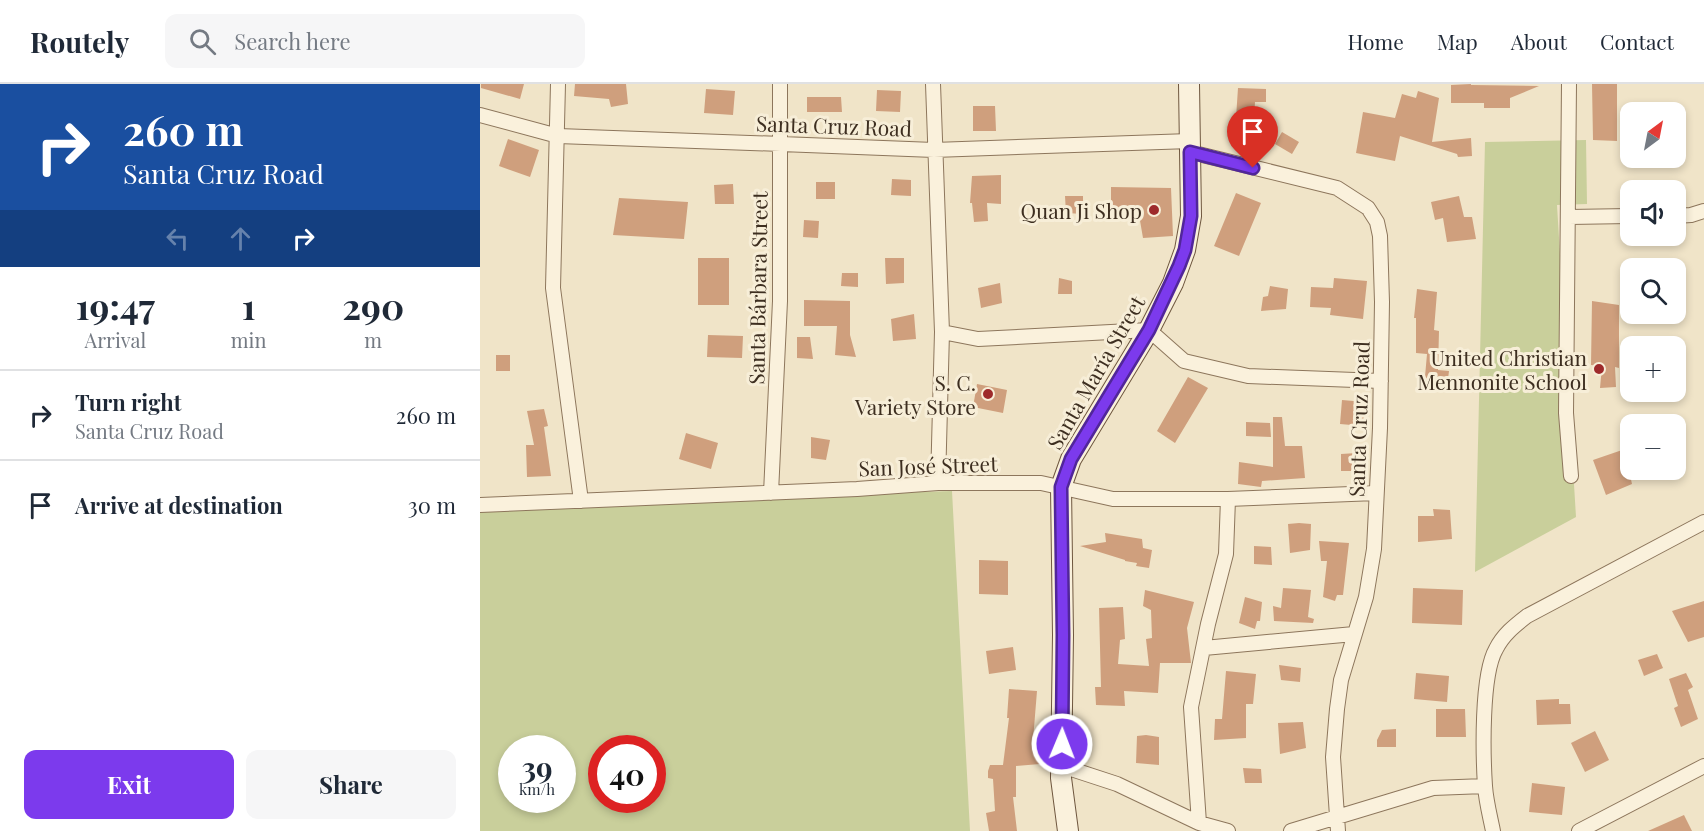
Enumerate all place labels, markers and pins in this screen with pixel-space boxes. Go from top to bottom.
pin [1227,106,1278,168]
place label: Quan Ji Shop [1020,196,1142,224]
marker: Quan Ji Shop [1147,203,1161,217]
place label: United Christian Mennonite School [1417,343,1587,395]
marker: United Christian Mennonite School [1592,362,1606,376]
place label: S. C. Variety Store [854,368,976,420]
marker: S. C. Variety Store [981,387,995,401]

